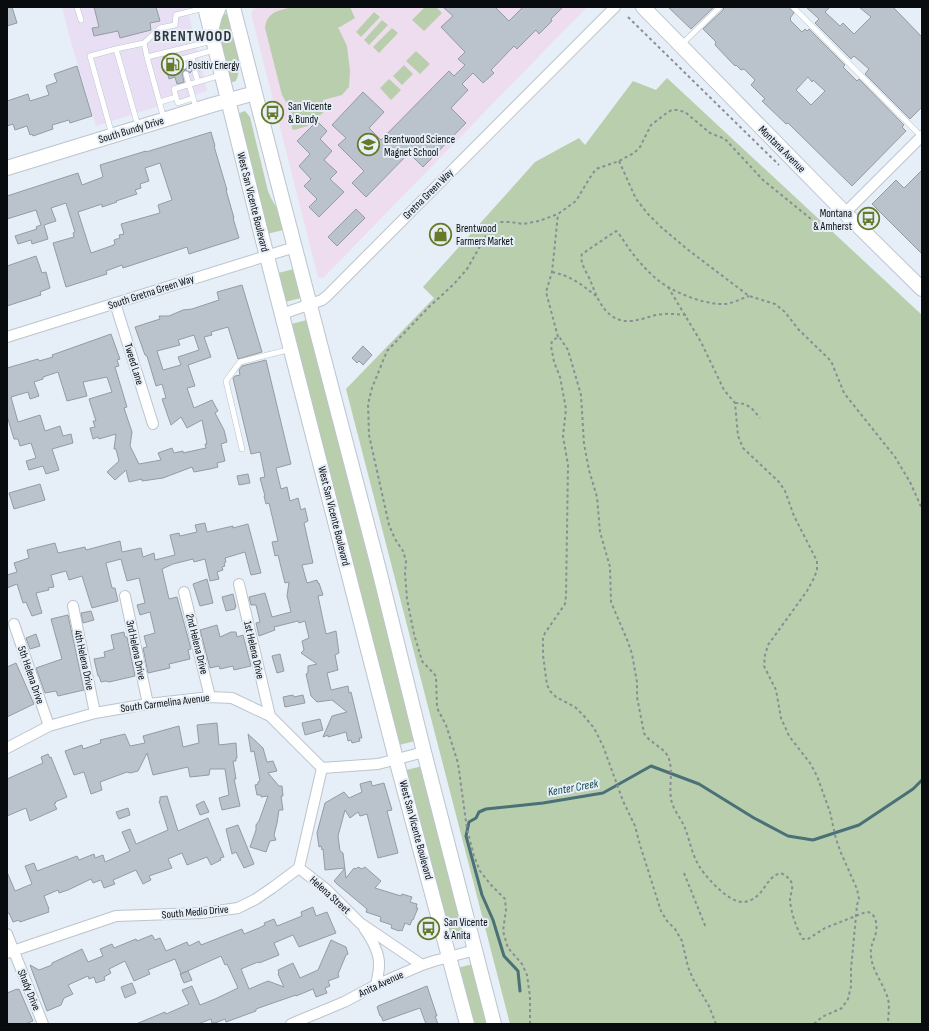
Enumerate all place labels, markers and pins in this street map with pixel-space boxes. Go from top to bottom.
fuel station icon: Positiv Energy [159,52,185,78]
place label: Positiv Energy [188,59,240,72]
bus stop icon: San Vicente & Bundy [259,99,285,125]
place label: San Vicente & Bundy [288,100,332,126]
school or university icon: Brentwood Science Magnet School [355,132,381,158]
place label: Brentwood Science Magnet School [384,133,455,159]
bus stop icon: Montana & Amherst [855,206,881,232]
place label: Montana & Amherst [813,207,853,233]
shop icon: Brentwood Farmers Market [427,221,453,247]
place label: Brentwood Farmers Market [456,222,514,248]
bus stop icon: San Vicente & Anita [415,915,441,941]
place label: San Vicente & Anita [444,916,488,942]

